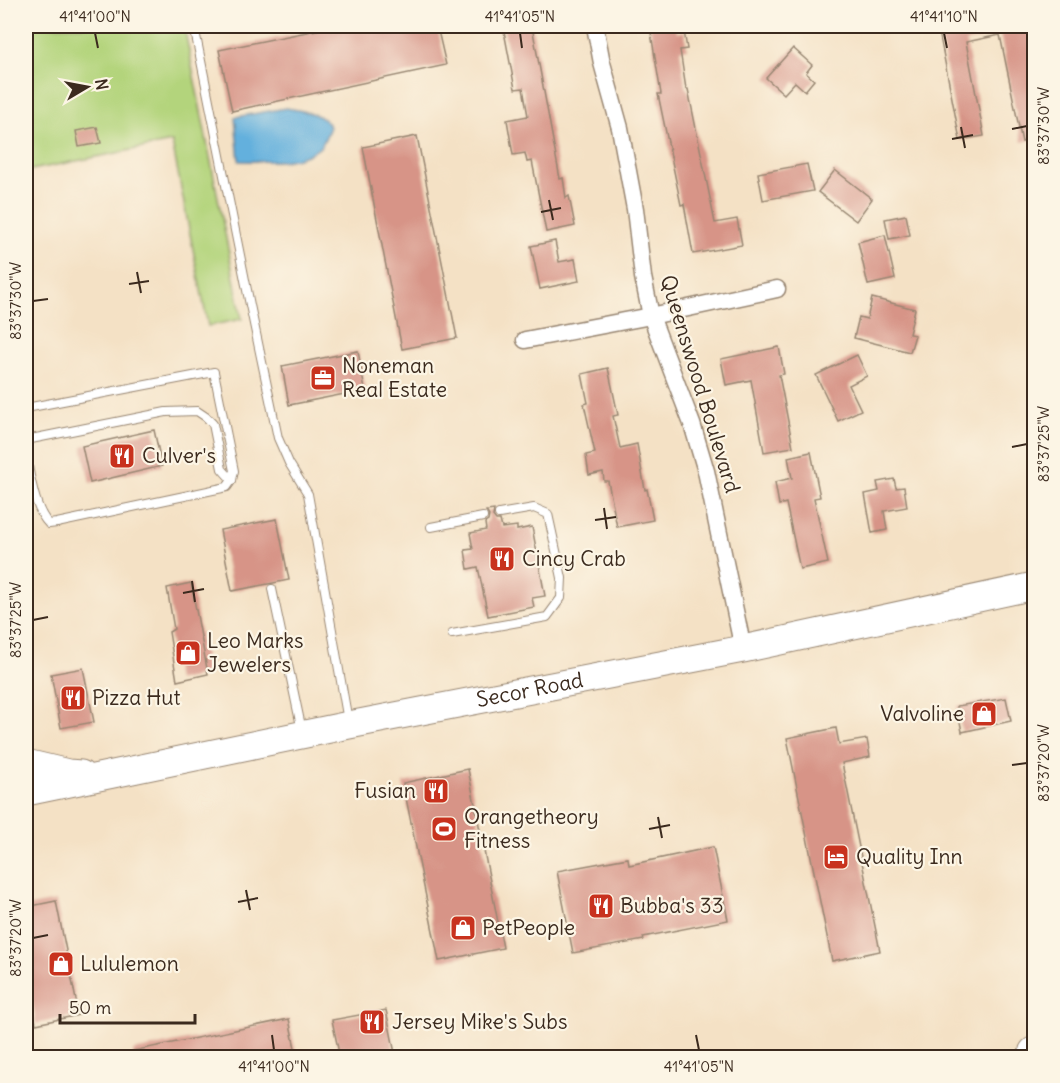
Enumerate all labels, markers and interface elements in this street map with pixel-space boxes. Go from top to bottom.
text: 41°41'00"N [59,7,131,26]
text: 41°41'05"N [485,7,555,26]
text: 41°41'10"N [910,7,978,26]
north arrow [57,57,117,117]
text: N [91,77,113,92]
text: 83°37'30"W [1034,87,1053,165]
text: 83°37'30"W [6,262,25,340]
street label: Queenswood Boulevard [654,272,746,496]
place label: Noneman Real Estate [342,352,447,403]
office icon: Noneman Real Estate [308,363,338,393]
text: 83°37'25"W [1034,405,1053,482]
restaurant icon: Culver's [107,441,137,471]
place label: Culver's [142,442,216,469]
restaurant icon: Cincy Crab [487,544,517,574]
place label: Cincy Crab [522,545,626,572]
text: 83°37'25"W [6,581,25,658]
place label: Leo Marks Jewelers [207,627,304,678]
shop icon: Leo Marks Jewelers [173,638,203,668]
street label: Secor Road [474,666,585,713]
restaurant icon: Pizza Hut [58,683,88,713]
place label: Pizza Hut [92,684,181,711]
shop icon: Valvoline [969,699,999,729]
place label: Valvoline [880,700,964,727]
text: 83°37'20"W [1034,724,1053,802]
restaurant icon: Fusian [421,776,451,806]
place label: Fusian [354,777,416,804]
place label: Orangetheory Fitness [464,803,599,854]
sports icon: Orangetheory Fitness [429,814,459,844]
hotel icon: Quality Inn [821,842,851,872]
place label: Quality Inn [856,843,963,870]
restaurant icon: Bubba's 33 [586,891,616,921]
place label: Bubba's 33 [620,892,724,919]
text: 83°37'20"W [6,899,25,977]
shop icon: PetPeople [448,913,478,943]
place label: PetPeople [482,914,575,941]
shop icon: Lululemon [46,949,76,979]
place label: Lululemon [80,950,179,977]
scale bar [60,987,195,1025]
text: 50 m [69,996,111,1019]
restaurant icon: Jersey Mike's Subs [357,1007,387,1037]
place label: Jersey Mike's Subs [392,1008,568,1035]
text: 41°41'00"N [238,1057,310,1076]
text: 41°41'05"N [664,1057,734,1076]

